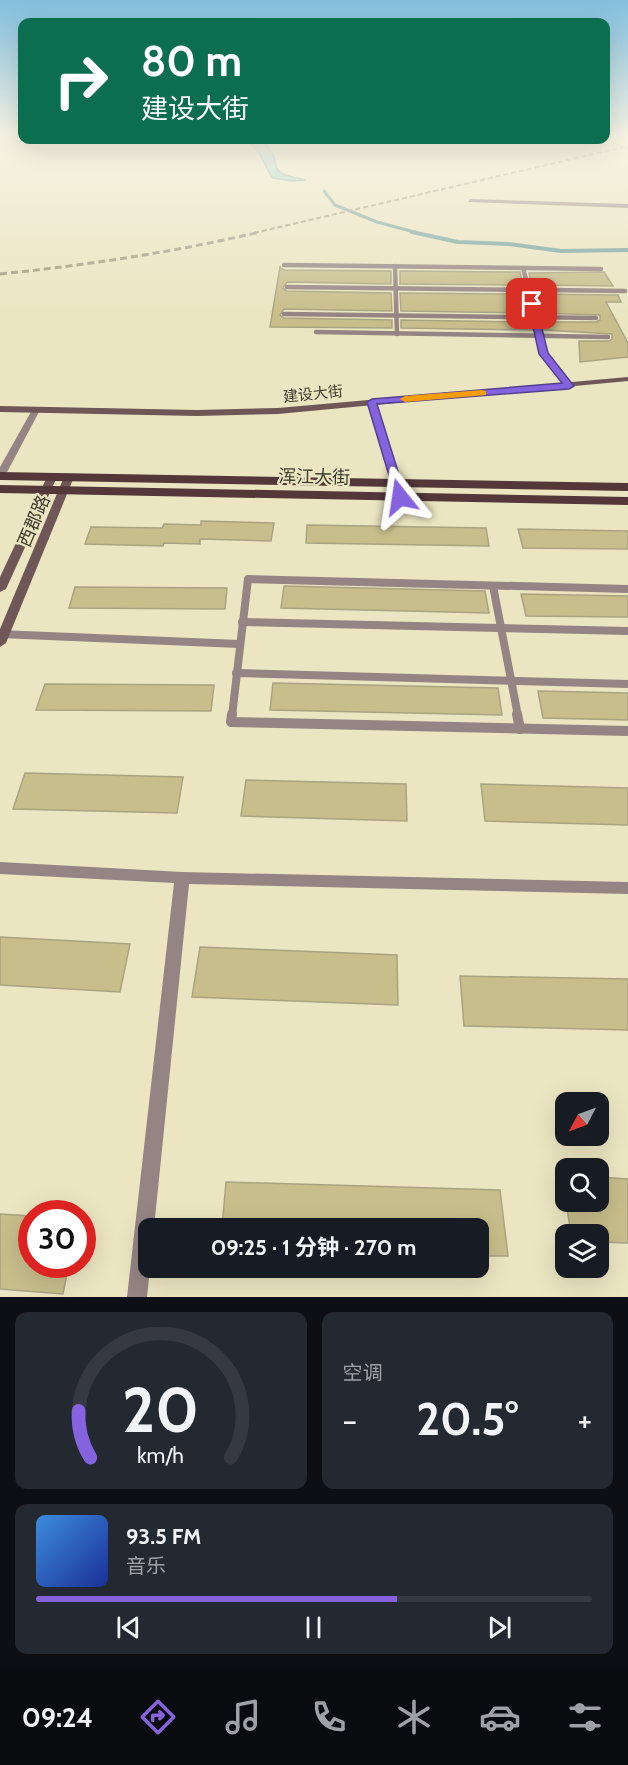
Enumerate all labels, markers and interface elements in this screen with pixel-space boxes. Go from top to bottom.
text: 80 m [141,35,242,87]
icon: right [42,42,120,120]
text: 建设大街 [141,92,249,125]
pin [506,278,557,329]
icon: arrive [515,287,548,320]
street label: 建设大街 [282,382,344,406]
street label: 浑江大街 [278,465,350,489]
position arrow [368,465,432,529]
street label: 西郡路 [13,492,55,550]
north arrow [555,1092,609,1146]
map controls [555,1092,609,1278]
button: search [555,1158,609,1212]
speed limit sign: 30 [18,1200,96,1278]
button: layers [555,1224,609,1278]
text: 09:25 · 1 分钟 · 270 m [211,1234,416,1261]
text: 空调 [343,1361,383,1385]
text: 20 [122,1372,199,1448]
text: 20.5° [416,1392,518,1446]
text: − [343,1400,357,1440]
text: + [577,1400,592,1440]
text: km/h [137,1442,184,1468]
text: 93.5 FM [126,1523,201,1550]
text: 音乐 [126,1554,166,1578]
icon: previous [112,1611,145,1644]
icon: pause [297,1611,330,1644]
icon: next [483,1611,516,1644]
icon: directions [137,1696,179,1738]
icon: music [222,1696,264,1738]
icon: phone [308,1696,350,1738]
icon: climate [393,1696,435,1738]
icon: car [479,1696,521,1738]
icon: filters [564,1696,606,1738]
text: 09:24 [22,1701,93,1734]

